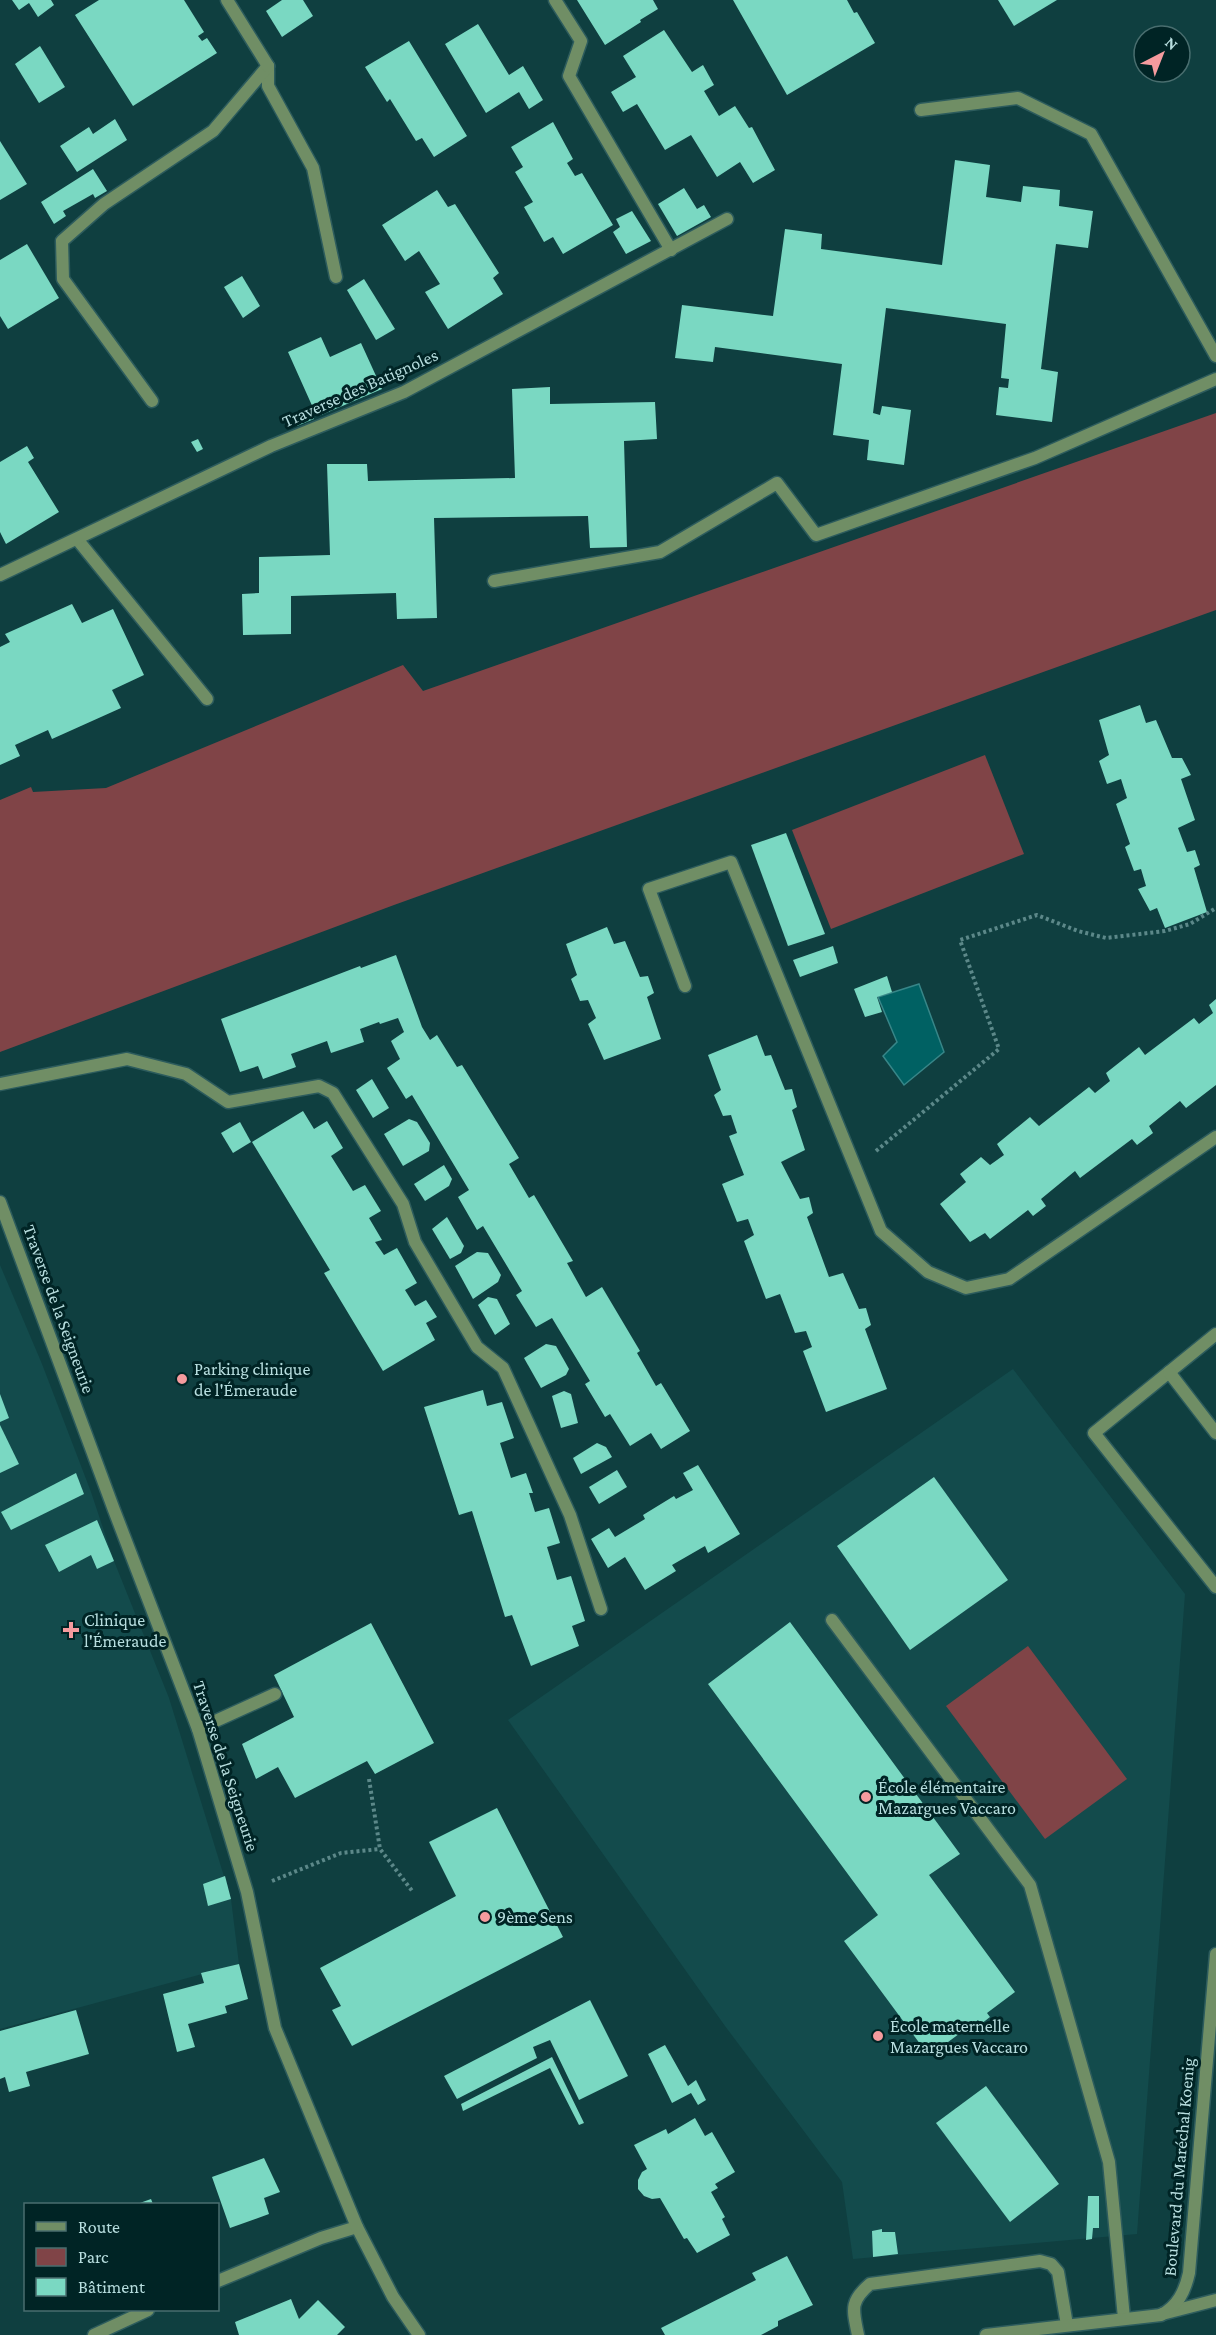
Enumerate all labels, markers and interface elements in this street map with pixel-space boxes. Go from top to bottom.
north arrow [1132,24,1192,84]
text: N [1162,33,1182,53]
street label: Traverse des Batignoles [279,345,441,431]
street label: Traverse de la Seigneurie [19,1222,99,1396]
place label: Parking clinique de l'Émeraude [194,1359,310,1400]
marker: Parking clinique de l'Émeraude [175,1372,189,1386]
place label: Clinique l'Émeraude [84,1610,166,1651]
marker: Clinique l'Émeraude [62,1621,80,1639]
street label: Traverse de la Seigneurie [189,1678,263,1854]
place label: École élémentaire Mazargues Vaccaro [878,1777,1016,1818]
marker: École élémentaire Mazargues Vaccaro [859,1790,873,1804]
place label: 9ème Sens [497,1907,573,1927]
marker: 9ème Sens [478,1910,492,1924]
place label: École maternelle Mazargues Vaccaro [890,2016,1028,2057]
marker: École maternelle Mazargues Vaccaro [871,2029,885,2043]
street label: Boulevard du Maréchal Koenig [1159,2057,1199,2277]
legend [24,2203,219,2311]
text: Route [78,2217,120,2237]
text: Parc [78,2247,109,2267]
text: Bâtiment [78,2277,146,2297]

